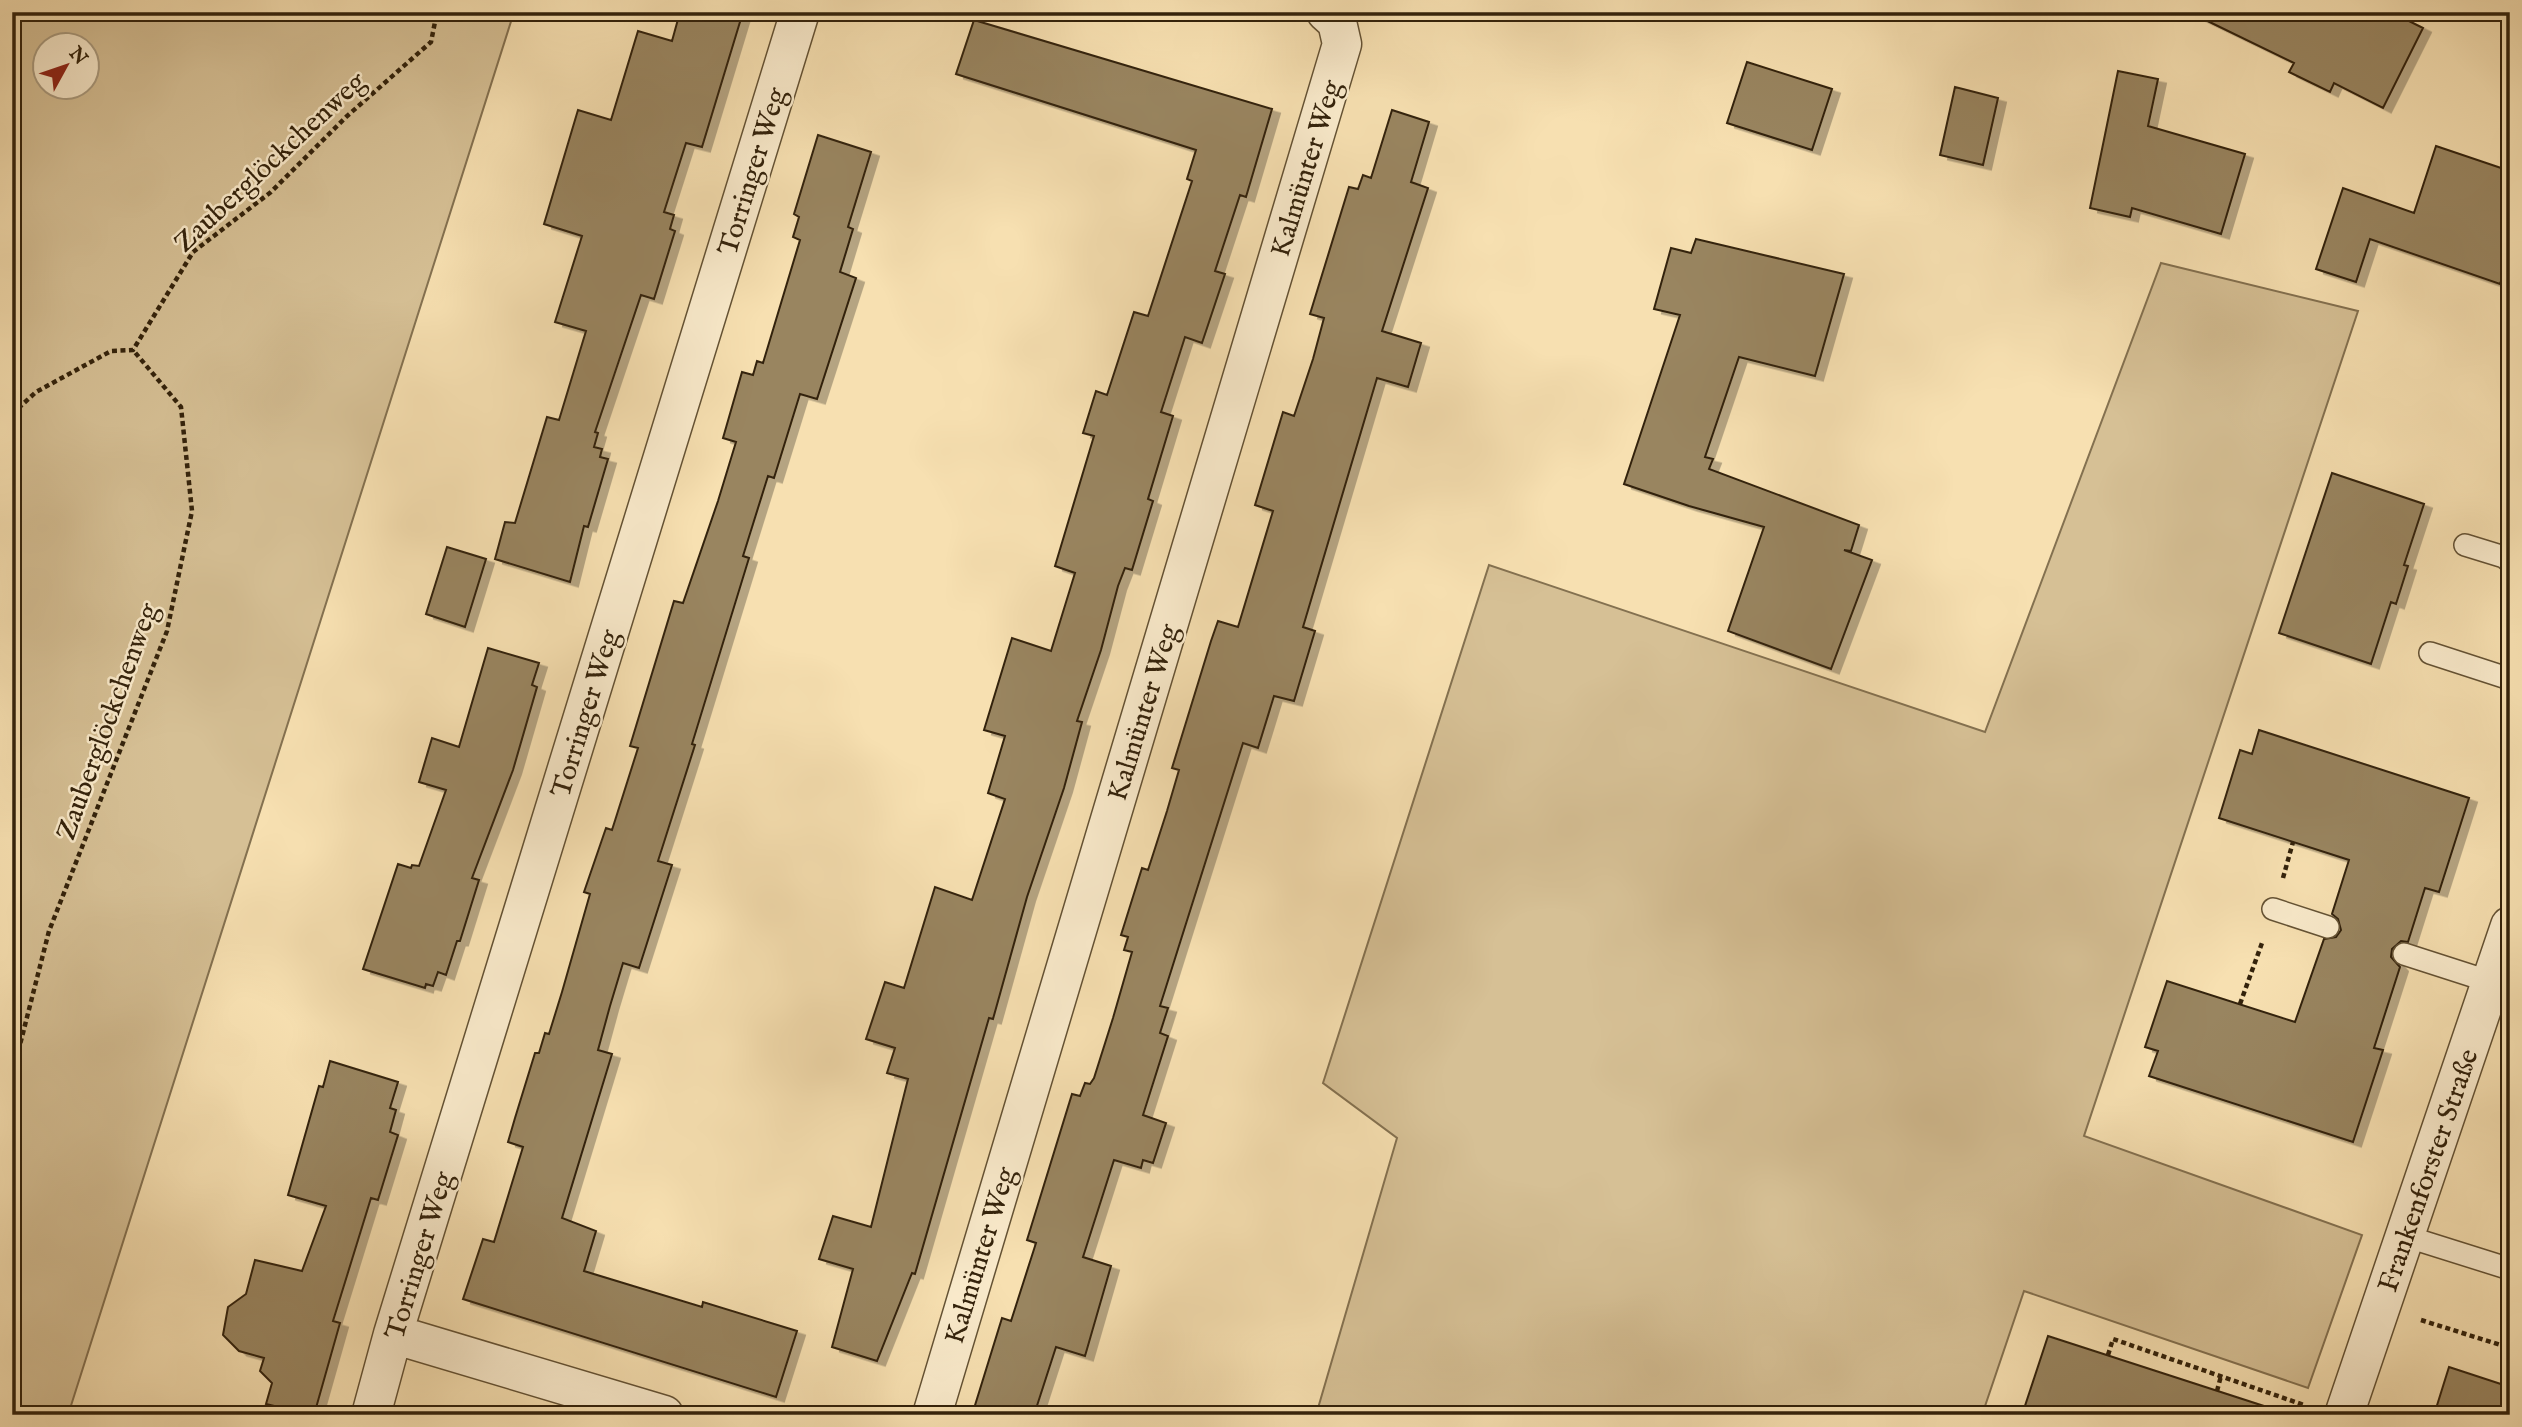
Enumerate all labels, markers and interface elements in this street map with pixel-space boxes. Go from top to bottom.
north arrow [32,32,102,102]
text: N [62,42,92,71]
street label: Zauberglöckchenweg [167,64,375,261]
street label: Kalmünter Weg [1264,75,1351,261]
street label: Torringer Weg [711,83,796,260]
street label: Zauberglöckchenweg [49,598,168,845]
street label: Kalmünter Weg [1101,619,1188,805]
street label: Torringer Weg [544,625,629,802]
street label: Frankenforster Straße [2371,1044,2487,1297]
street label: Kalmünter Weg [938,1162,1025,1348]
street label: Torringer Weg [378,1167,463,1344]

